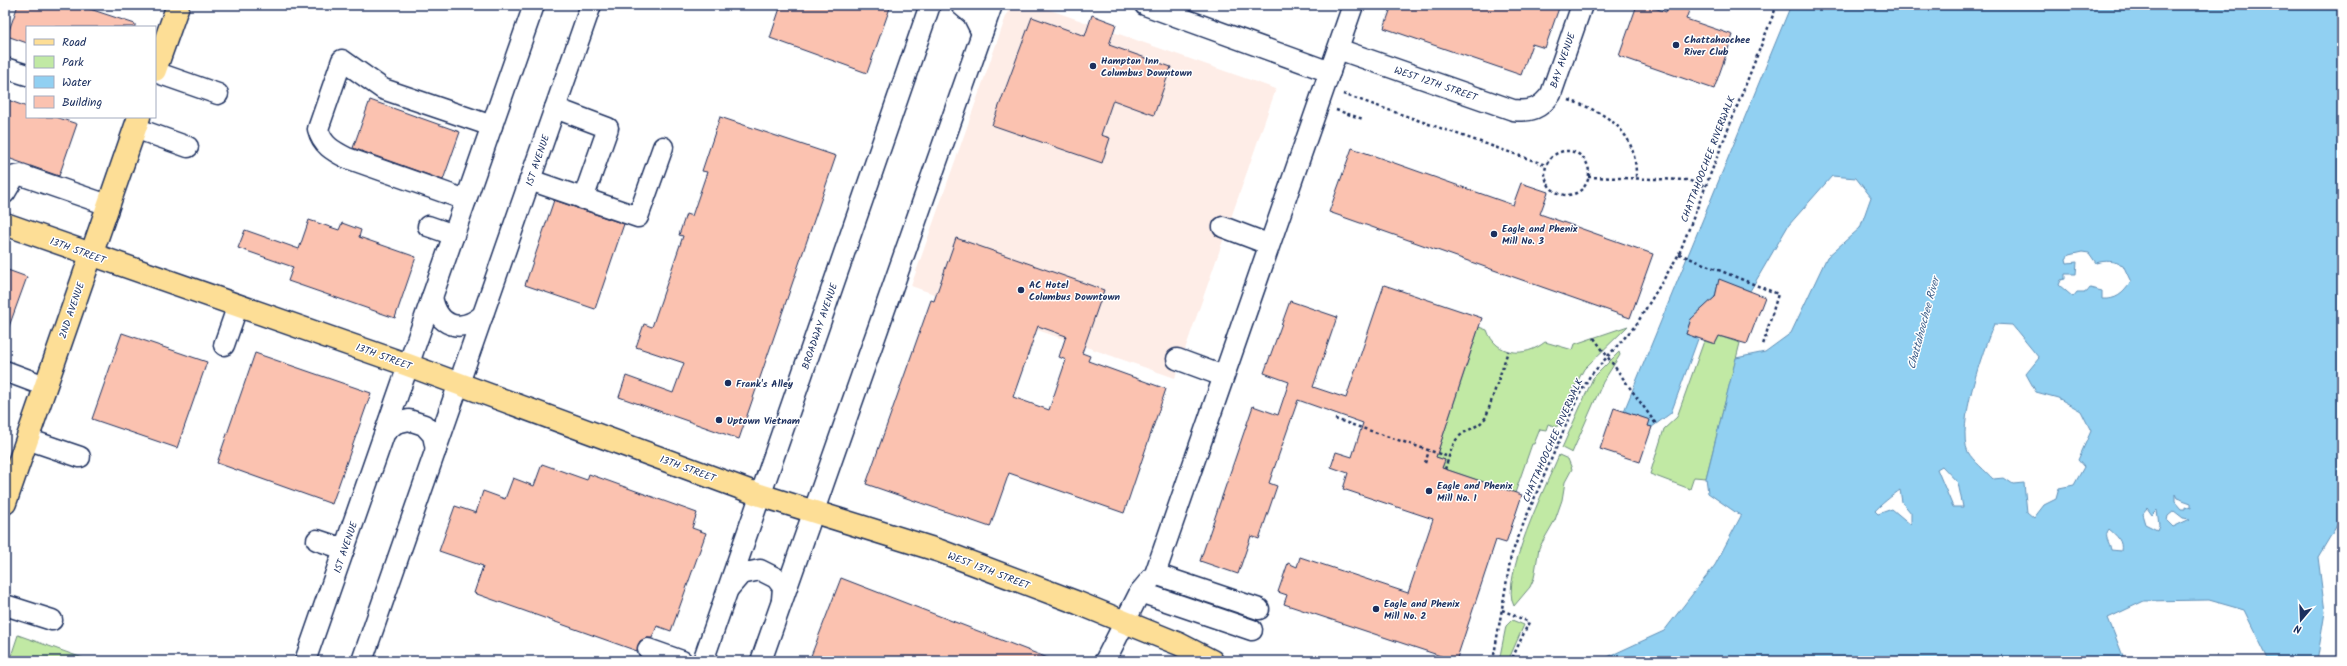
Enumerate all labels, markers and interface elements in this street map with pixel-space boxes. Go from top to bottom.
legend [26,26,156,118]
street label: BAY AVENUE [1546,29,1580,90]
place label: Chattahoochee River Club [1684,32,1750,60]
text: Road [62,33,87,52]
marker: Chattahoochee River Club [1671,40,1681,50]
text: Park [62,53,84,72]
place label: Hampton Inn Columbus Downtown [1101,53,1193,81]
marker: Hampton Inn Columbus Downtown [1088,61,1098,71]
street label: WEST 12TH STREET [1392,62,1481,106]
text: Water [62,73,92,92]
text: Building [62,93,102,112]
street label: CHATTAHOOCHEE RIVERWALK [1676,94,1739,225]
street label: 1ST AVENUE [522,131,555,188]
place label: Eagle and Phenix Mill No. 3 [1502,221,1578,249]
marker: Eagle and Phenix Mill No. 3 [1489,229,1499,239]
street label: 13TH STREET [47,233,109,269]
water label: Chattahoochee River [1903,273,1946,371]
place label: AC Hotel Columbus Downtown [1029,277,1121,305]
street label: 2ND AVENUE [55,279,89,341]
street label: BROADWAY AVENUE [798,280,843,372]
marker: AC Hotel Columbus Downtown [1016,285,1026,295]
street label: 13TH STREET [353,339,415,375]
place label: Frank's Alley [736,376,794,392]
street label: CHATTAHOOCHEE RIVERWALK [1518,376,1588,505]
marker: Frank's Alley [723,378,733,388]
place label: Uptown Vietnam [727,413,800,429]
marker: Uptown Vietnam [714,415,724,425]
street label: 13TH STREET [657,451,719,487]
place label: Eagle and Phenix Mill No. 1 [1437,478,1513,506]
marker: Eagle and Phenix Mill No. 1 [1424,486,1434,496]
street label: 1ST AVENUE [330,518,363,575]
street label: WEST 13TH STREET [945,548,1034,595]
place label: Eagle and Phenix Mill No. 2 [1384,596,1460,624]
north arrow [2281,600,2321,640]
marker: Eagle and Phenix Mill No. 2 [1371,604,1381,614]
text: N [2292,619,2304,638]

